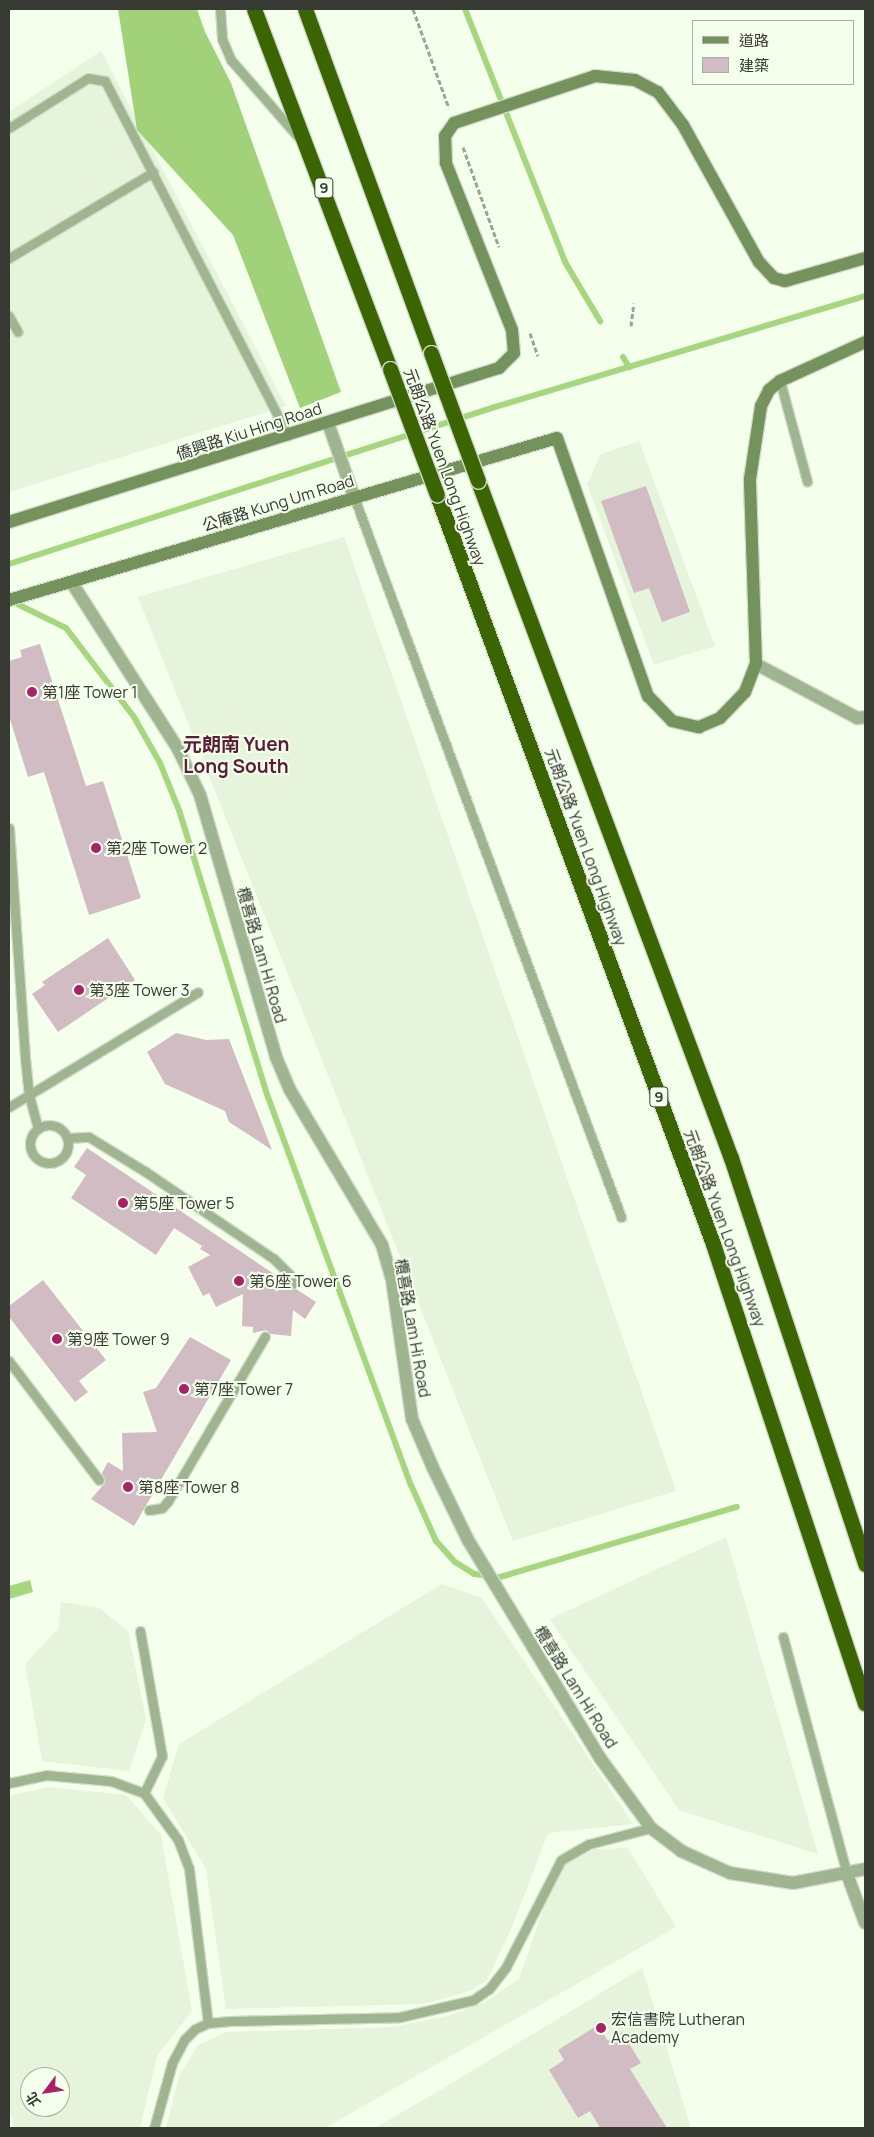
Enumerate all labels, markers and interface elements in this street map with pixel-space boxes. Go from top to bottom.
legend [692,20,854,85]
text: 道路 [739,30,769,51]
text: 建築 [739,55,769,76]
road number: 9 [314,176,334,200]
street label: 元朗公路 Yuen Long Highway [400,366,490,568]
street label: 僑興路 Kiu Hing Road [174,398,324,464]
street label: 公庵路 Kung Um Road [200,471,356,535]
place label: 第1座 Tower 1 [42,682,137,702]
marker: 第1座 Tower 1 [26,686,38,698]
district label: 元朗南 Yuen Long South [183,734,289,778]
street label: 元朗公路 Yuen Long Highway [541,746,631,948]
place label: 第2座 Tower 2 [106,838,207,858]
marker: 第2座 Tower 2 [90,842,102,854]
street label: 欖喜路 Lam Hi Road [233,885,291,1025]
place label: 第3座 Tower 3 [89,980,190,1000]
marker: 第3座 Tower 3 [73,984,85,996]
road number: 9 [649,1084,669,1110]
street label: 元朗公路 Yuen Long Highway [680,1127,770,1329]
place label: 第5座 Tower 5 [133,1193,234,1213]
marker: 第5座 Tower 5 [117,1197,129,1209]
street label: 欖喜路 Lam Hi Road [391,1257,435,1399]
place label: 第6座 Tower 6 [249,1271,352,1291]
marker: 第6座 Tower 6 [233,1275,245,1287]
place label: 第9座 Tower 9 [67,1329,170,1349]
marker: 第9座 Tower 9 [51,1333,63,1345]
place label: 第7座 Tower 7 [194,1379,293,1399]
marker: 第7座 Tower 7 [178,1383,190,1395]
place label: 第8座 Tower 8 [138,1477,239,1497]
marker: 第8座 Tower 8 [122,1481,134,1493]
street label: 欖喜路 Lam Hi Road [531,1622,621,1752]
place label: 宏信書院 Lutheran Academy [611,2009,745,2047]
marker: 宏信書院 Lutheran Academy [595,2022,607,2034]
north arrow [20,2067,70,2117]
text: 北 [21,2089,44,2110]

